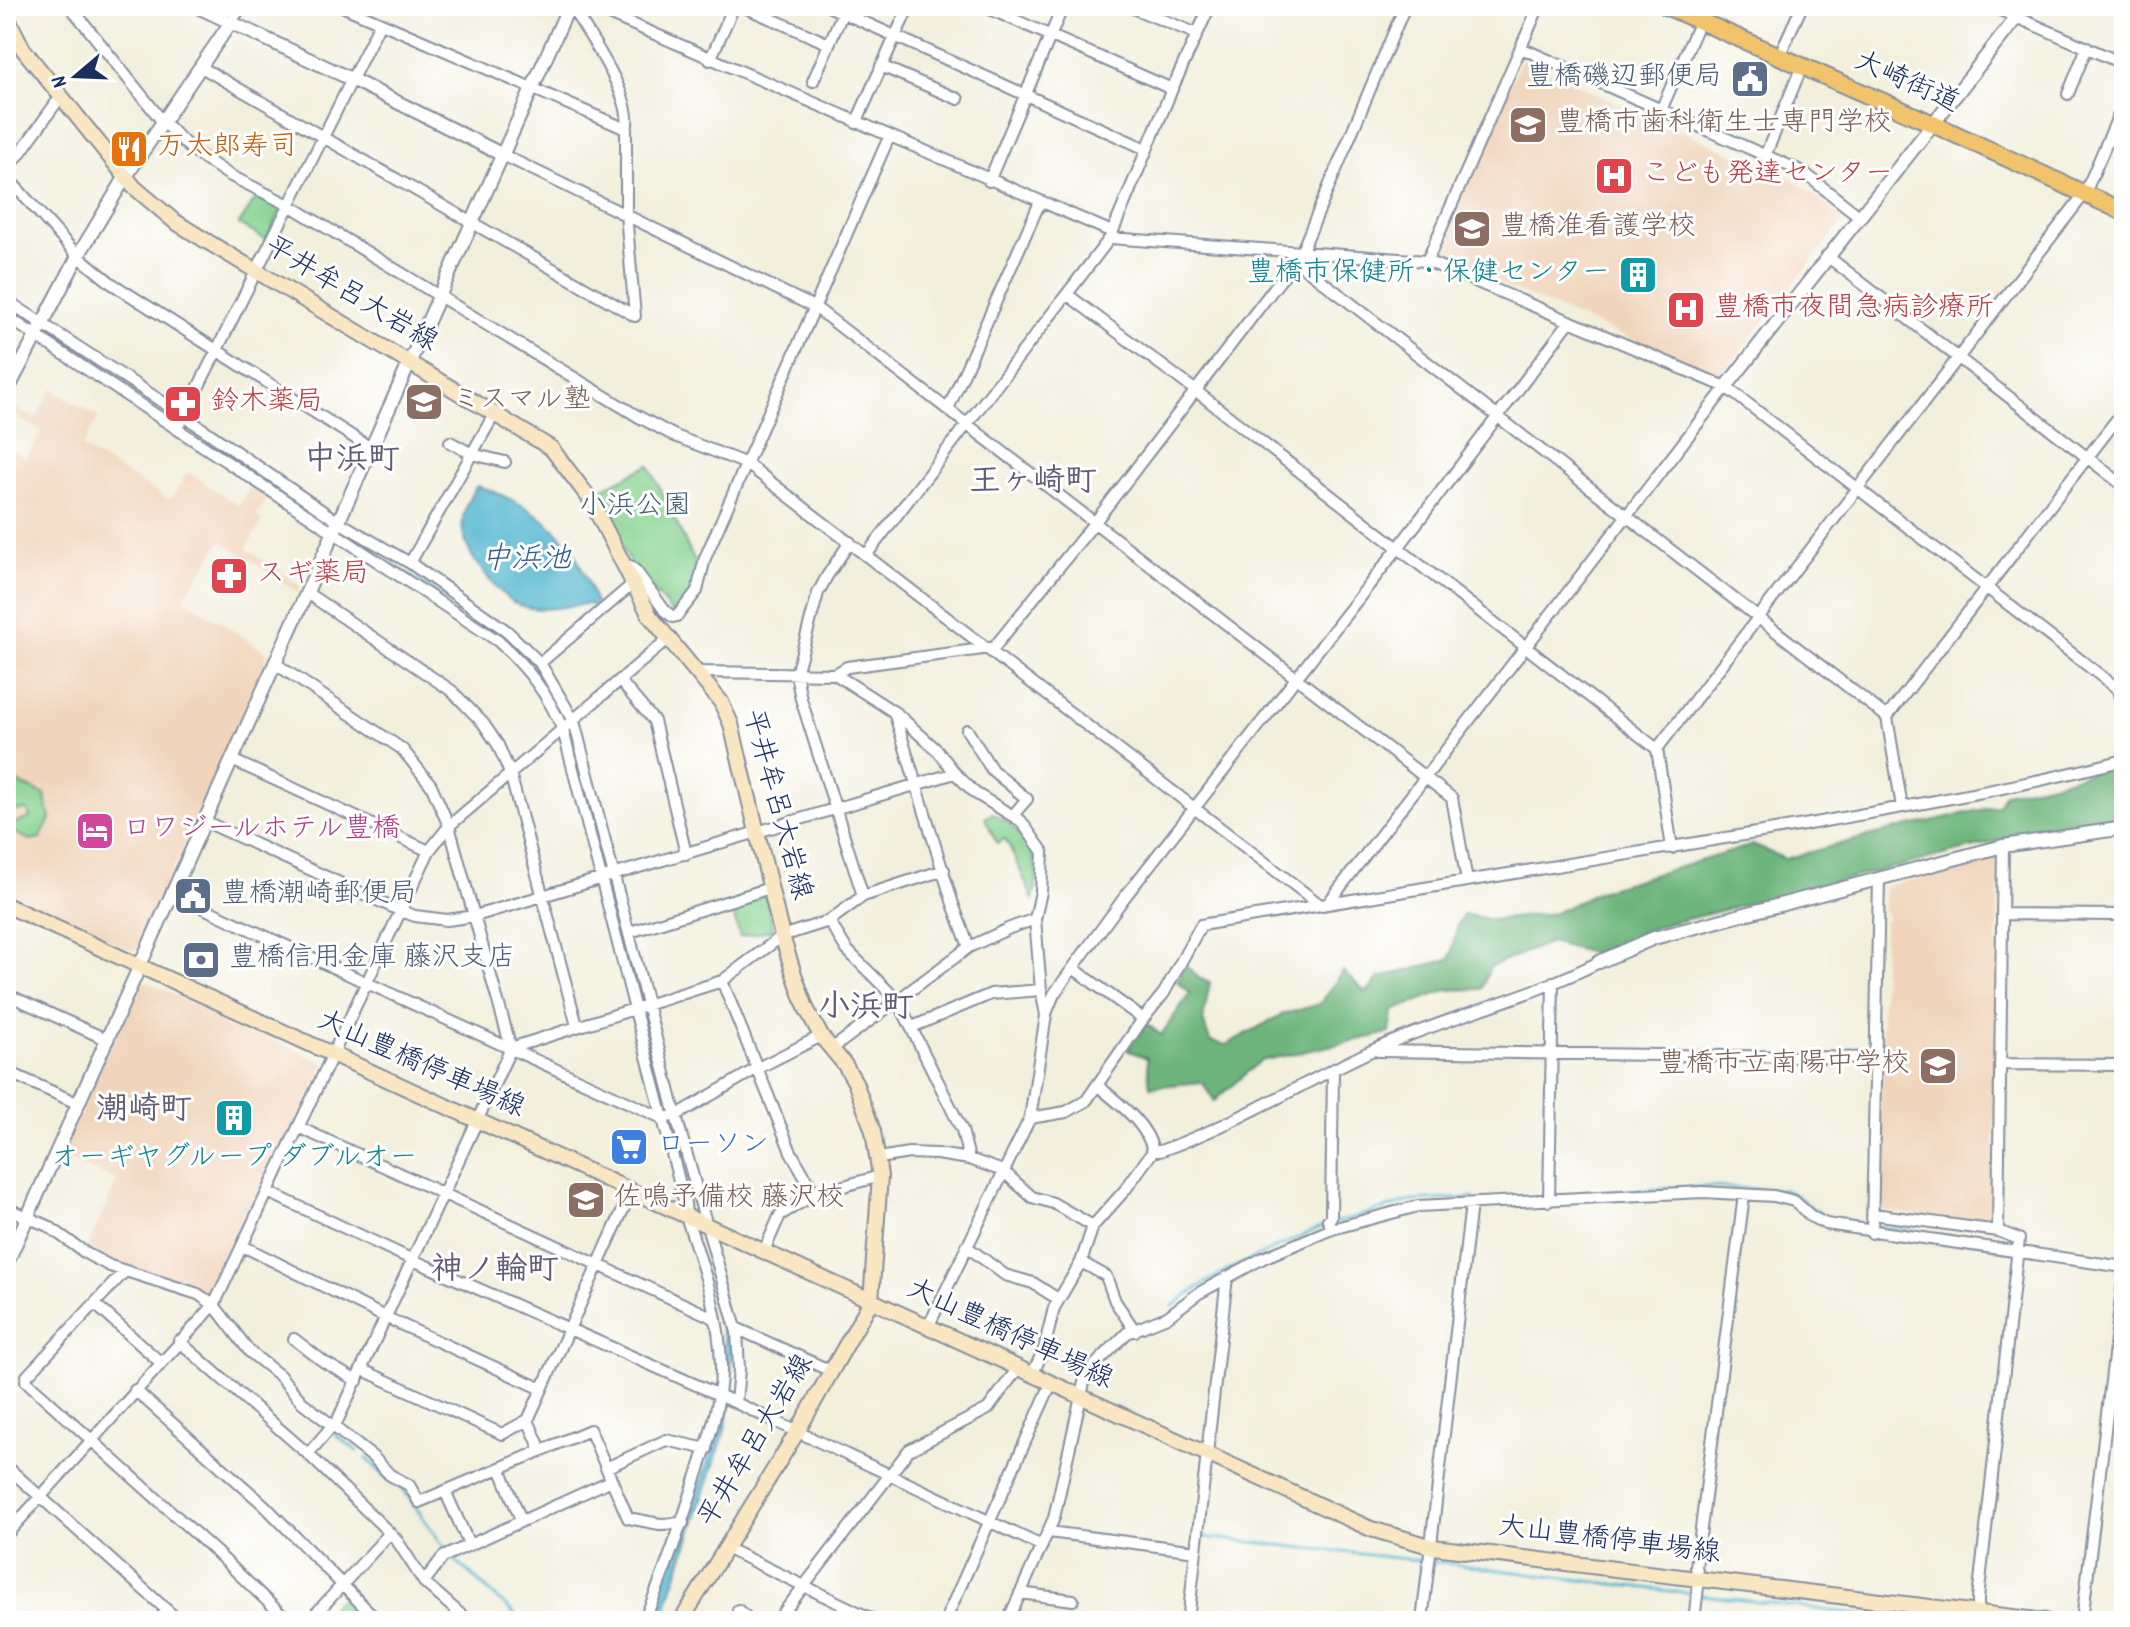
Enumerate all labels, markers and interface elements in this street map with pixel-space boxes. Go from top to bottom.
north arrow [36,36,116,116]
street label: 大崎街道 [1847,43,1965,125]
public building icon: 豊橋磯辺郵便局 [1729,58,1771,100]
place label: 豊橋磯辺郵便局 [1526,59,1722,99]
text: N [44,71,77,92]
school or university icon: 豊橋市歯科衛生士専門学校 [1507,104,1549,146]
place label: 豊橋市歯科衛生士専門学校 [1556,105,1892,145]
restaurant icon: 万太郎寿司 [108,128,150,170]
place label: 万太郎寿司 [157,129,297,169]
hospital icon: こども発達センター [1593,155,1635,197]
place label: こども発達センター [1642,156,1893,196]
school or university icon: 豊橋准看護学校 [1451,208,1493,250]
place label: 豊橋准看護学校 [1500,209,1696,249]
street label: 平井牟呂大岩線 [256,228,444,364]
building icon: 豊橋市保健所・保健センター [1617,254,1659,296]
place label: 豊橋市保健所・保健センター [1247,255,1610,295]
hospital icon: 豊橋市夜間急病診療所 [1665,289,1707,331]
place label: 豊橋市夜間急病診療所 [1714,290,1994,330]
school or university icon: ミスマル塾 [403,381,445,423]
place label: ミスマル塾 [452,382,591,422]
pharmacy icon: 鈴木薬局 [162,383,204,425]
place label: 鈴木薬局 [211,384,323,424]
district label: 中浜町 [304,439,400,485]
district label: 王ヶ崎町 [969,461,1097,507]
park label: 小浜公園 [579,488,691,528]
water label: 中浜池 [481,540,572,583]
pharmacy icon: スギ薬局 [208,555,250,597]
place label: スギ薬局 [257,556,369,596]
street label: 平井牟呂大岩線 [730,705,820,905]
hotel icon: ロワジールホテル豊橋 [74,810,116,852]
place label: ロワジールホテル豊橋 [123,811,400,851]
public building icon: 豊橋潮崎郵便局 [172,875,214,917]
place label: 豊橋潮崎郵便局 [221,876,417,916]
bank icon: 豊橋信用金庫 藤沢支店 [180,939,222,981]
place label: 豊橋信用金庫 藤沢支店 [229,940,515,980]
district label: 小浜町 [818,987,914,1033]
street label: 大山豊橋停車場線 [310,1002,530,1130]
school or university icon: 豊橋市立南陽中学校 [1917,1045,1959,1087]
place label: 豊橋市立南陽中学校 [1658,1046,1910,1086]
district label: 潮崎町 [96,1089,192,1135]
building icon: オーギヤグループ ダブルオー [213,1097,255,1139]
supermarket icon: ローソン [608,1126,650,1168]
place label: ローソン [657,1127,769,1167]
place label: オーギヤグループ ダブルオー [50,1140,418,1180]
school or university icon: 佐鳴予備校 藤沢校 [565,1179,607,1221]
place label: 佐鳴予備校 藤沢校 [614,1180,844,1220]
district label: 神ノ輪町 [431,1249,559,1295]
street label: 大山豊橋停車場線 [899,1271,1119,1401]
street label: 平井牟呂大岩線 [690,1348,826,1536]
street label: 大山豊橋停車場線 [1495,1508,1723,1576]

